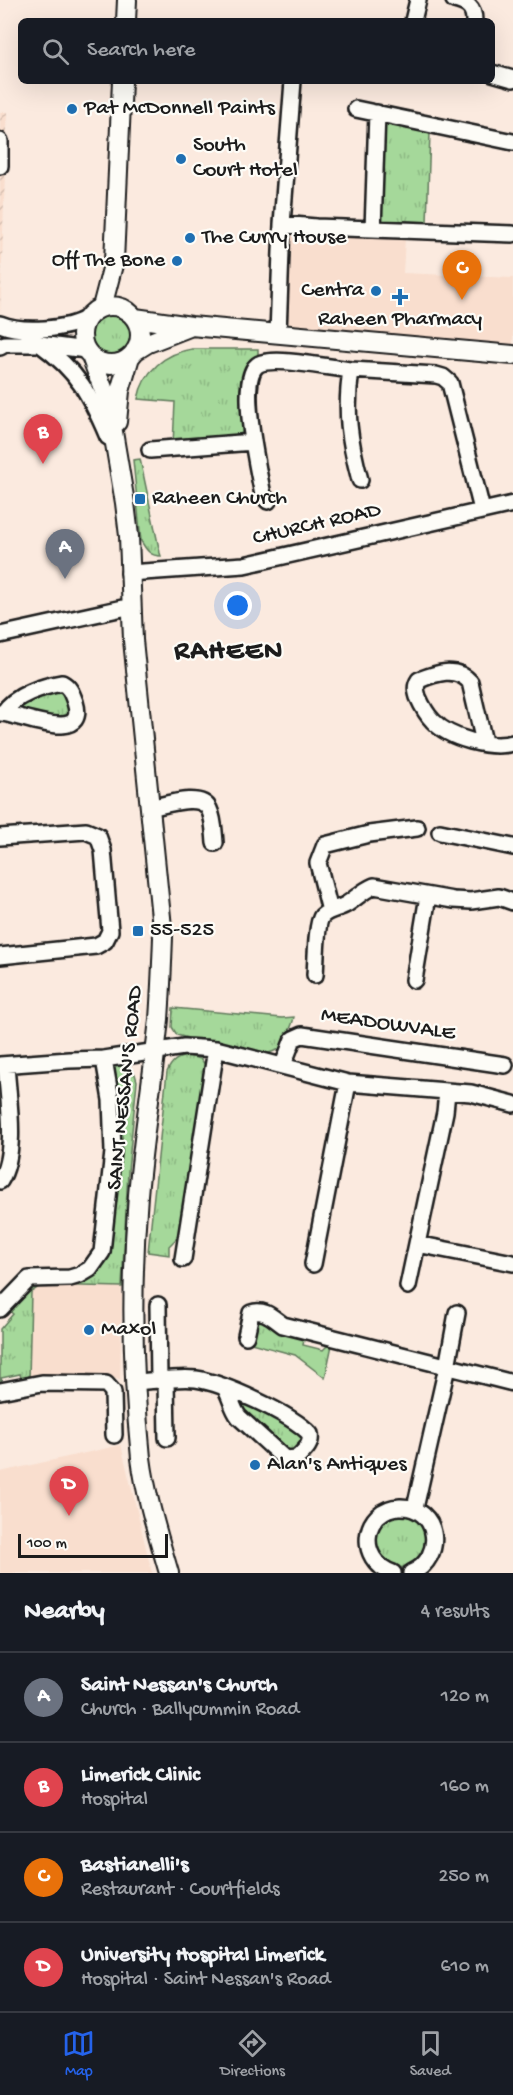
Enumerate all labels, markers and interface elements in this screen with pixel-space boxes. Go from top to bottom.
search box [18,18,495,84]
icon: search [39,35,72,68]
text: Search here [87,38,195,64]
place label: Pat McDonnell Paints [83,96,276,122]
marker: Pat McDonnell Paints [65,102,79,116]
place label: South Court Hotel [193,133,298,184]
marker: South Court Hotel [174,152,188,166]
place label: The Curry House [200,225,347,251]
marker: The Curry House [183,231,197,245]
place label: Off The Bone [52,248,166,274]
pin: C [442,250,482,300]
marker: Off The Bone [170,254,184,268]
place label: Centra [301,278,365,304]
marker: Centra [369,284,383,298]
marker: Raheen Pharmacy [393,290,407,304]
place label: Raheen Pharmacy [318,307,482,333]
pin: B [24,414,63,464]
place label: Raheen Church [152,486,287,512]
marker: Raheen Church [133,492,147,506]
street label: CHURCH ROAD [250,498,384,552]
pin: A [46,530,84,579]
your location [223,591,252,620]
district label: RAHEEN [173,636,284,669]
place label: 55-525 [150,918,214,944]
marker: 55-525 [131,924,145,938]
street label: SAINT NESSAN'S ROAD [102,984,150,1192]
street label: MEADOWVALE [319,1003,458,1047]
place label: Maxol [101,1317,156,1343]
marker: Maxol [82,1323,96,1337]
place label: Alan's Antiques [267,1452,407,1478]
marker: Alan's Antiques [248,1458,262,1472]
pin: D [50,1466,88,1516]
scale bar [18,1531,168,1558]
text: 100 m [27,1535,67,1554]
text: Nearby [24,1597,105,1628]
text: 4 results [421,1601,489,1624]
text: Saint Nessan's Church [81,1673,277,1699]
text: A [38,1686,49,1709]
text: 120 m [441,1686,489,1709]
text: Church · Ballycummin Road [81,1699,299,1722]
text: Limerick Clinic [81,1763,200,1789]
text: B [38,1776,49,1799]
text: 160 m [440,1776,489,1799]
text: Hospital [81,1789,148,1812]
text: Bastianelli's [81,1853,188,1879]
text: C [38,1866,49,1889]
text: 250 m [438,1866,489,1889]
text: Restaurant · Courtfields [81,1879,280,1902]
text: University Hospital Limerick [81,1943,324,1969]
text: D [37,1956,50,1979]
text: 610 m [440,1956,489,1979]
text: Hospital · Saint Nessan's Road [81,1969,330,1992]
tab: Map [62,2027,95,2082]
tab: Directions [220,2027,285,2082]
tab: Saved [410,2027,451,2082]

